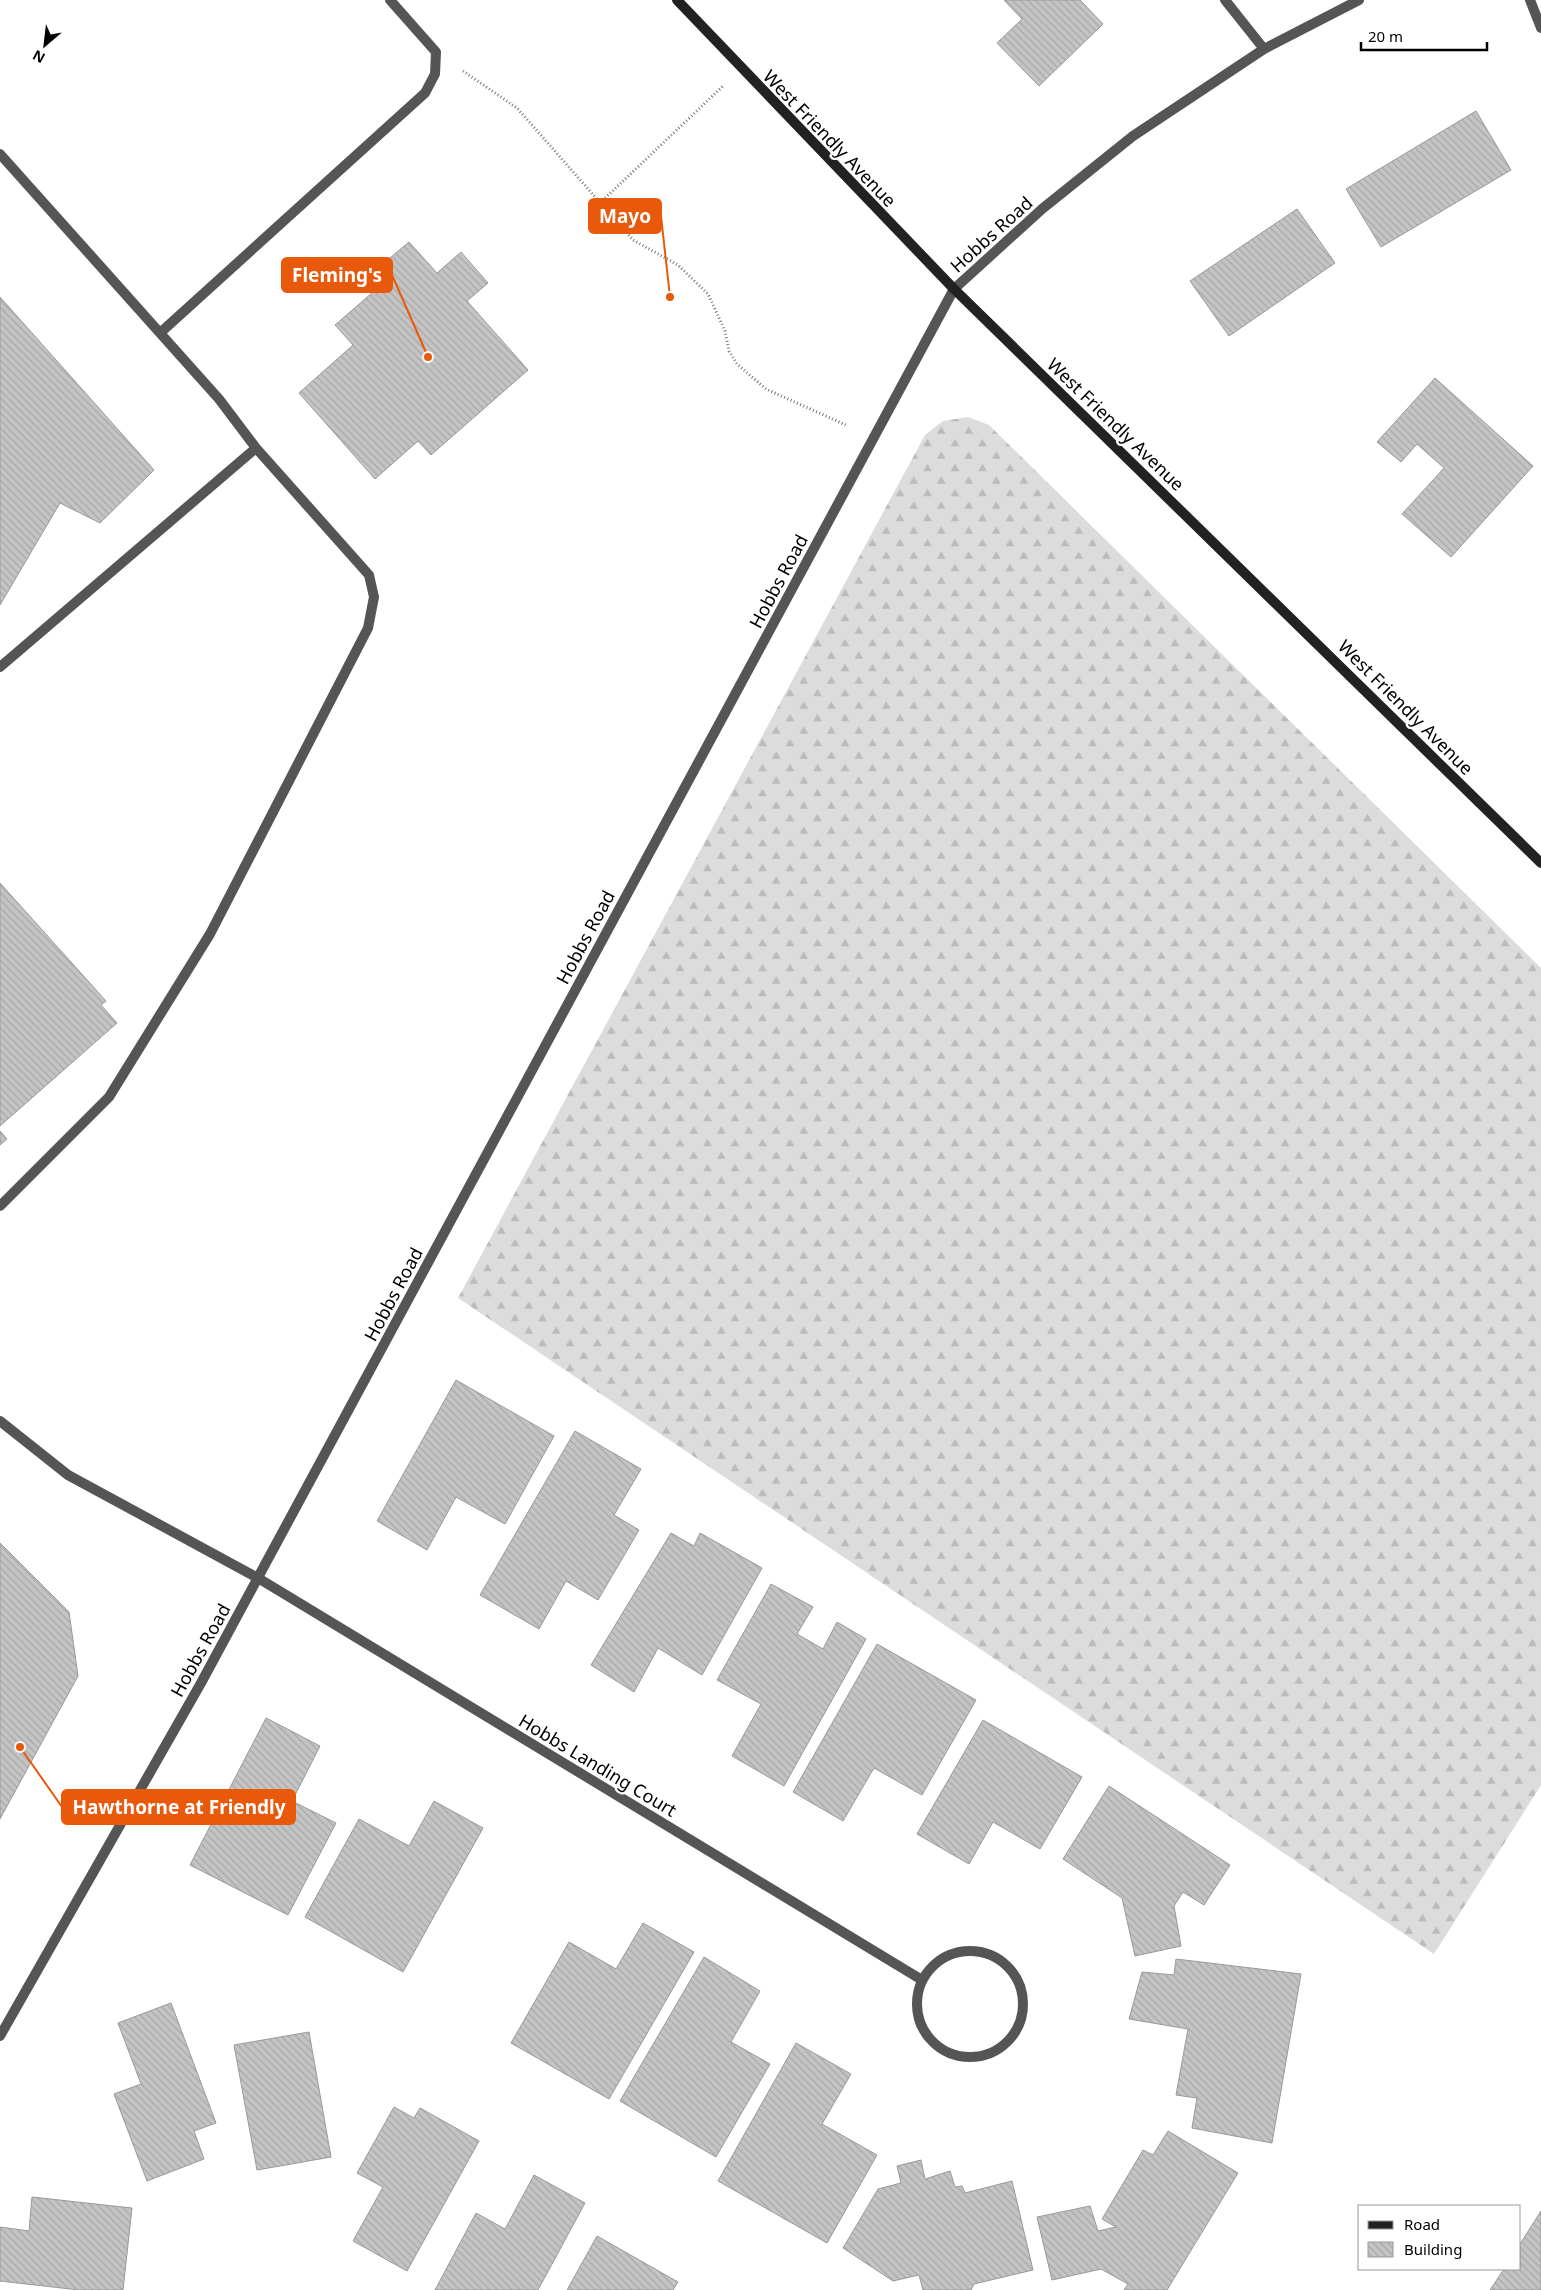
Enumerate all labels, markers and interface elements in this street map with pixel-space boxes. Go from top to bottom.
north arrow [20,20,70,70]
scale bar [1361,20,1487,52]
text: 20 m [1368,26,1403,46]
text: N [29,46,48,68]
street label: West Friendly Avenue [758,64,902,212]
street label: Hobbs Road [945,191,1037,277]
callout: Mayo [589,199,661,233]
text: Mayo [599,203,651,229]
callout: Fleming's [282,258,392,292]
text: Fleming's [292,262,382,288]
street label: West Friendly Avenue [1042,352,1190,496]
street label: Hobbs Road [743,530,813,632]
street label: West Friendly Avenue [1333,634,1479,780]
street label: Hobbs Road [550,886,620,988]
street label: Hobbs Road [358,1243,428,1345]
street label: Hobbs Road [165,1599,235,1701]
street label: Hobbs Landing Court [515,1708,682,1822]
callout: Hawthorne at Friendly [62,1790,295,1824]
text: Hawthorne at Friendly [72,1794,286,1820]
legend [1358,2205,1521,2270]
text: Road [1404,2214,1440,2234]
text: Building [1404,2239,1462,2259]

